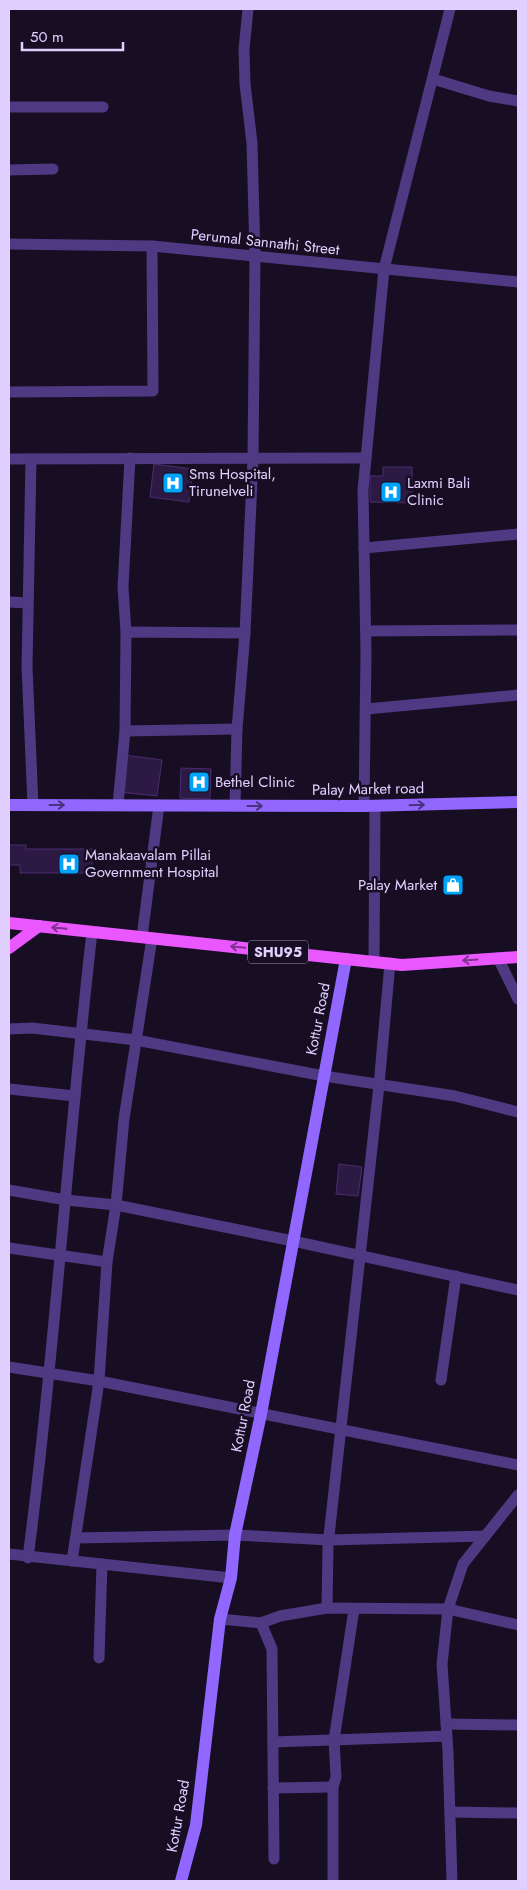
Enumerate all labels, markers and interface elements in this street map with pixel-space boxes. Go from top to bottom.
scale bar [22,20,124,52]
text: 50 m [30,26,64,48]
street label: Perumal Sannathi Street [190,223,341,261]
place label: Sms Hospital, Tirunelveli [189,463,276,502]
hospital icon: Sms Hospital, Tirunelveli [161,471,185,495]
place label: Laxmi Bali Clinic [407,472,470,511]
hospital icon: Laxmi Bali Clinic [379,480,403,504]
hospital icon: Bethel Clinic [187,770,211,794]
place label: Bethel Clinic [215,771,295,793]
street label: Palay Market road [312,777,424,801]
one-way arrow [49,800,65,810]
one-way arrow [409,800,425,810]
one-way arrow [246,801,263,811]
place label: Manakaavalam Pillai Government Hospital [85,844,219,883]
hospital icon: Manakaavalam Pillai Government Hospital [57,852,81,876]
shop icon: Palay Market [441,873,465,897]
place label: Palay Market [358,874,437,896]
one-way arrow [51,924,67,933]
road number: SHU95 [248,940,308,964]
one-way arrow [230,942,246,952]
one-way arrow [462,956,478,965]
street label: Kottur Road [300,981,336,1057]
street label: Kottur Road [225,1378,261,1454]
street label: Kottur Road [161,1778,195,1854]

